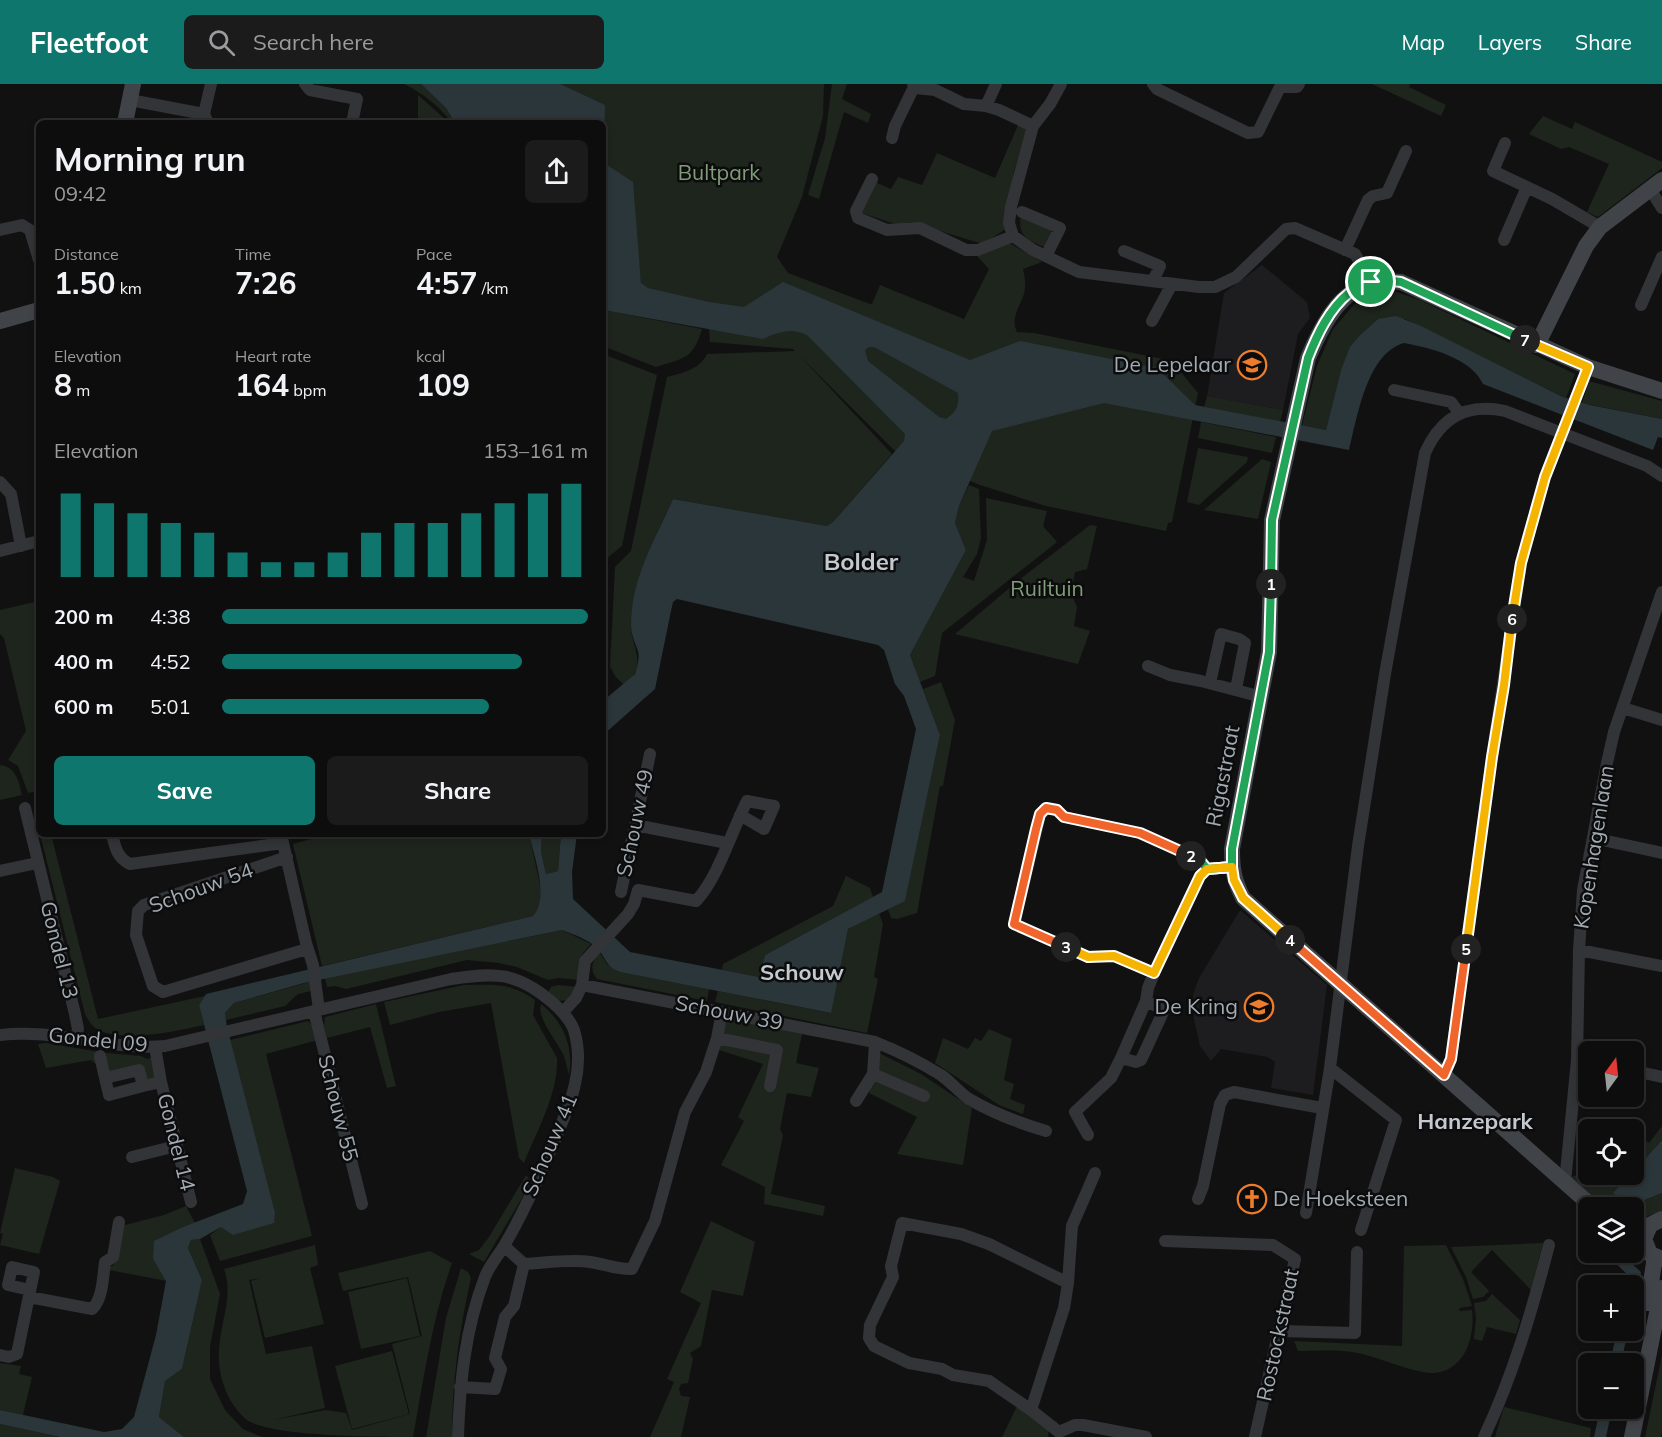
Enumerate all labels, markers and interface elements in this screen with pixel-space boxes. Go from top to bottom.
search box [184,15,604,69]
text: Fleetfoot [30,25,148,60]
icon: search [205,26,238,59]
text: Search here [253,28,374,56]
text: Map [1402,29,1445,55]
text: Layers [1478,29,1542,55]
text: Share [1575,29,1632,55]
text: Morning run [54,138,246,179]
button: share [525,140,588,203]
park label: Bultpark [678,159,760,185]
text: 09:42 [54,181,107,206]
text: Distance [54,244,119,264]
text: Time [235,244,271,264]
text: Pace [416,244,452,264]
pin [1345,256,1396,307]
text: 1.50 [54,264,115,302]
text: 7:26 [235,264,296,302]
text: 4:57 [416,264,477,302]
icon: arrive [1354,265,1387,298]
text: km [115,278,142,298]
text: /km [477,278,508,298]
pin: 7 [1510,325,1540,355]
text: 7 [1520,330,1530,350]
text: Elevation [54,346,122,366]
text: Heart rate [235,346,311,366]
text: kcal [416,346,445,366]
school or university icon: De Lepelaar [1236,349,1268,381]
place label: De Lepelaar [1114,351,1231,377]
text: 8 [54,366,72,404]
text: 164 [235,366,289,404]
text: 109 [416,366,470,404]
text: m [72,380,90,400]
text: bpm [289,380,326,400]
text: Elevation [54,438,139,463]
text: 153–161 m [483,438,588,463]
district label: Bolder [824,546,899,576]
pin: 1 [1256,569,1286,599]
text: 1 [1266,574,1276,594]
park label: Ruiltuin [1010,575,1084,601]
text: 200 m [54,604,113,629]
text: 4:38 [150,604,191,629]
pin: 6 [1497,604,1527,634]
text: 6 [1507,609,1517,629]
text: 400 m [54,649,113,674]
text: 4:52 [150,649,191,674]
text: 600 m [54,694,113,719]
text: 5:01 [150,694,191,719]
street label: Rigastraat [1199,723,1245,829]
button: Save [54,756,315,825]
button: Share [327,756,588,825]
street label: Kopenhagenlaan [1567,763,1619,930]
street label: Schouw 49 [610,767,658,879]
pin: 2 [1176,841,1206,871]
text: 2 [1186,846,1196,866]
street label: Schouw 54 [145,856,257,918]
street label: Gondel 13 [35,898,85,1001]
pin: 4 [1275,925,1305,955]
text: 4 [1285,930,1295,950]
pin: 3 [1051,932,1081,962]
pin: 5 [1451,934,1481,964]
text: 3 [1061,937,1071,957]
text: 5 [1461,939,1471,959]
district label: Schouw [760,958,845,986]
street label: Schouw 39 [673,989,785,1035]
school or university icon: De Kring [1243,991,1275,1023]
place label: De Kring [1155,993,1238,1019]
street label: Gondel 09 [47,1021,149,1057]
north arrow [1578,1041,1644,1107]
map controls [1578,1041,1644,1419]
street label: Schouw 55 [313,1052,365,1164]
street label: Schouw 41 [516,1089,582,1200]
street label: Gondel 14 [152,1090,202,1193]
district label: Hanzepark [1417,1107,1534,1135]
button: locate [1578,1119,1644,1185]
church icon: De Hoeksteen [1236,1183,1268,1215]
place label: De Hoeksteen [1273,1185,1408,1211]
button: layers [1578,1197,1644,1263]
street label: Rostockstraat [1250,1266,1304,1403]
button: + [1578,1275,1644,1341]
button: − [1578,1353,1644,1419]

